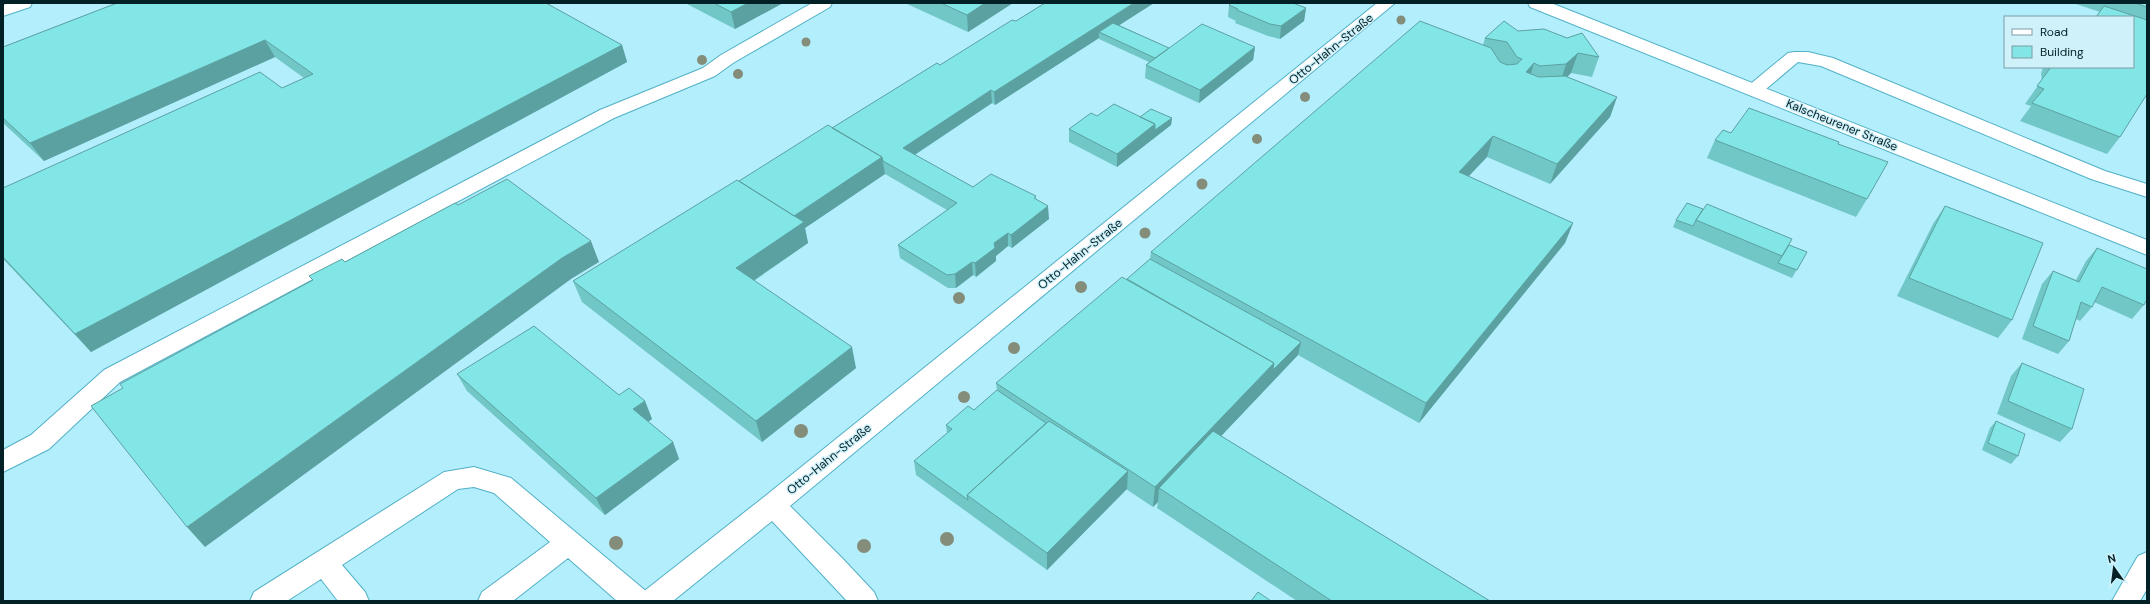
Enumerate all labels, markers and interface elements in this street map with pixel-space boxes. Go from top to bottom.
street label: Otto-Hahn-Straße [1285,10,1377,88]
legend [2004,16,2134,68]
text: Road [2040,24,2068,40]
text: Building [2040,44,2084,60]
street label: Kalscheurener Straße [1784,95,1900,155]
street label: Otto-Hahn-Straße [1034,215,1126,293]
street label: Otto-Hahn-Straße [783,420,875,498]
north arrow [2094,548,2134,588]
text: N [2106,551,2117,566]

